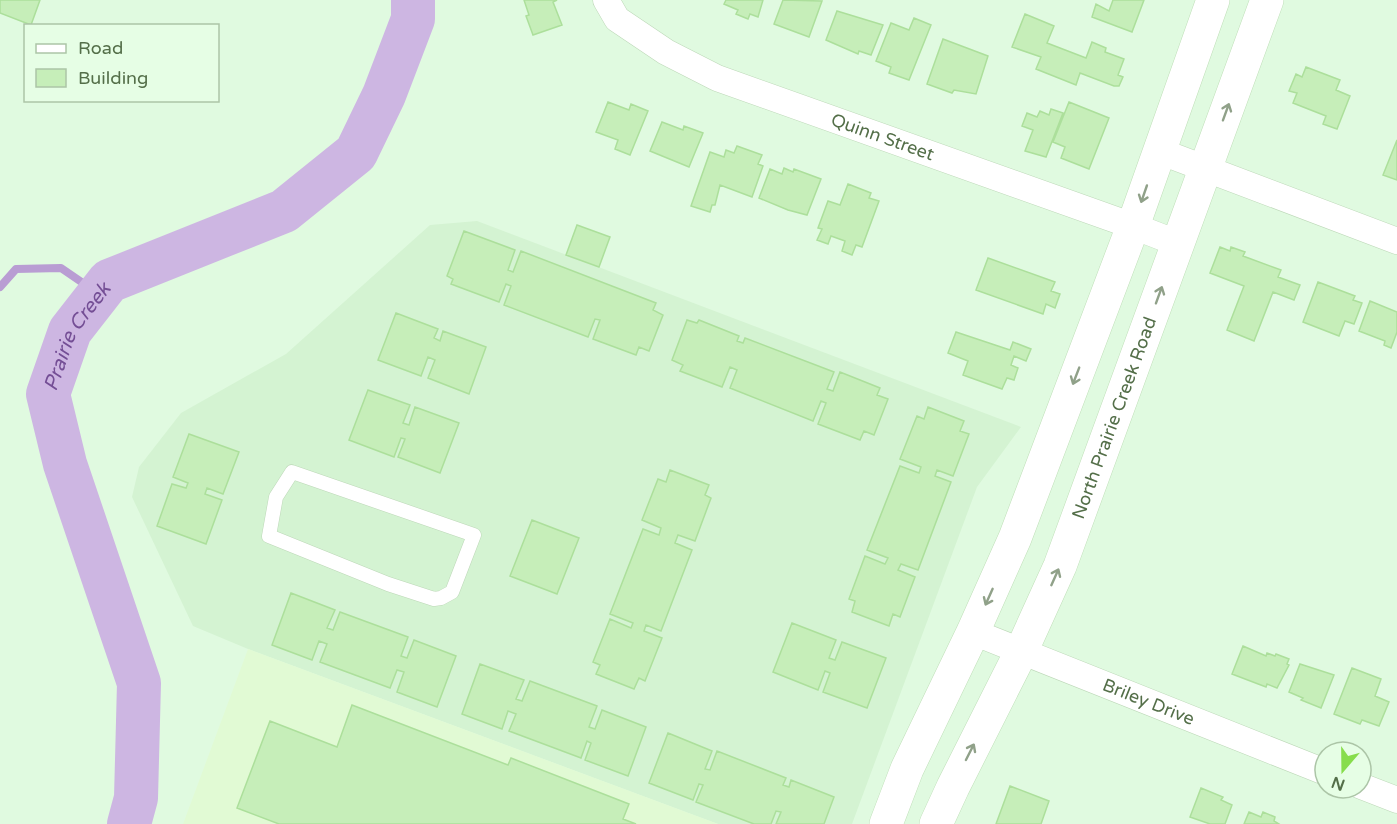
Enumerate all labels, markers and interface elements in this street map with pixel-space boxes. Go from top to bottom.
legend [24,24,219,102]
text: Road [78,37,123,59]
text: Building [78,67,148,89]
one-way arrow [1221,103,1232,122]
street label: Quinn Street [828,108,937,165]
one-way arrow [1138,184,1149,203]
water label: Prairie Creek [39,276,118,394]
one-way arrow [1154,286,1165,305]
street label: North Prairie Creek Road [1067,314,1161,522]
one-way arrow [1070,367,1081,385]
one-way arrow [1050,568,1062,586]
one-way arrow [983,587,994,605]
street label: Briley Drive [1099,674,1198,730]
north arrow [1313,740,1373,800]
one-way arrow [965,744,977,762]
text: N [1329,772,1348,795]

